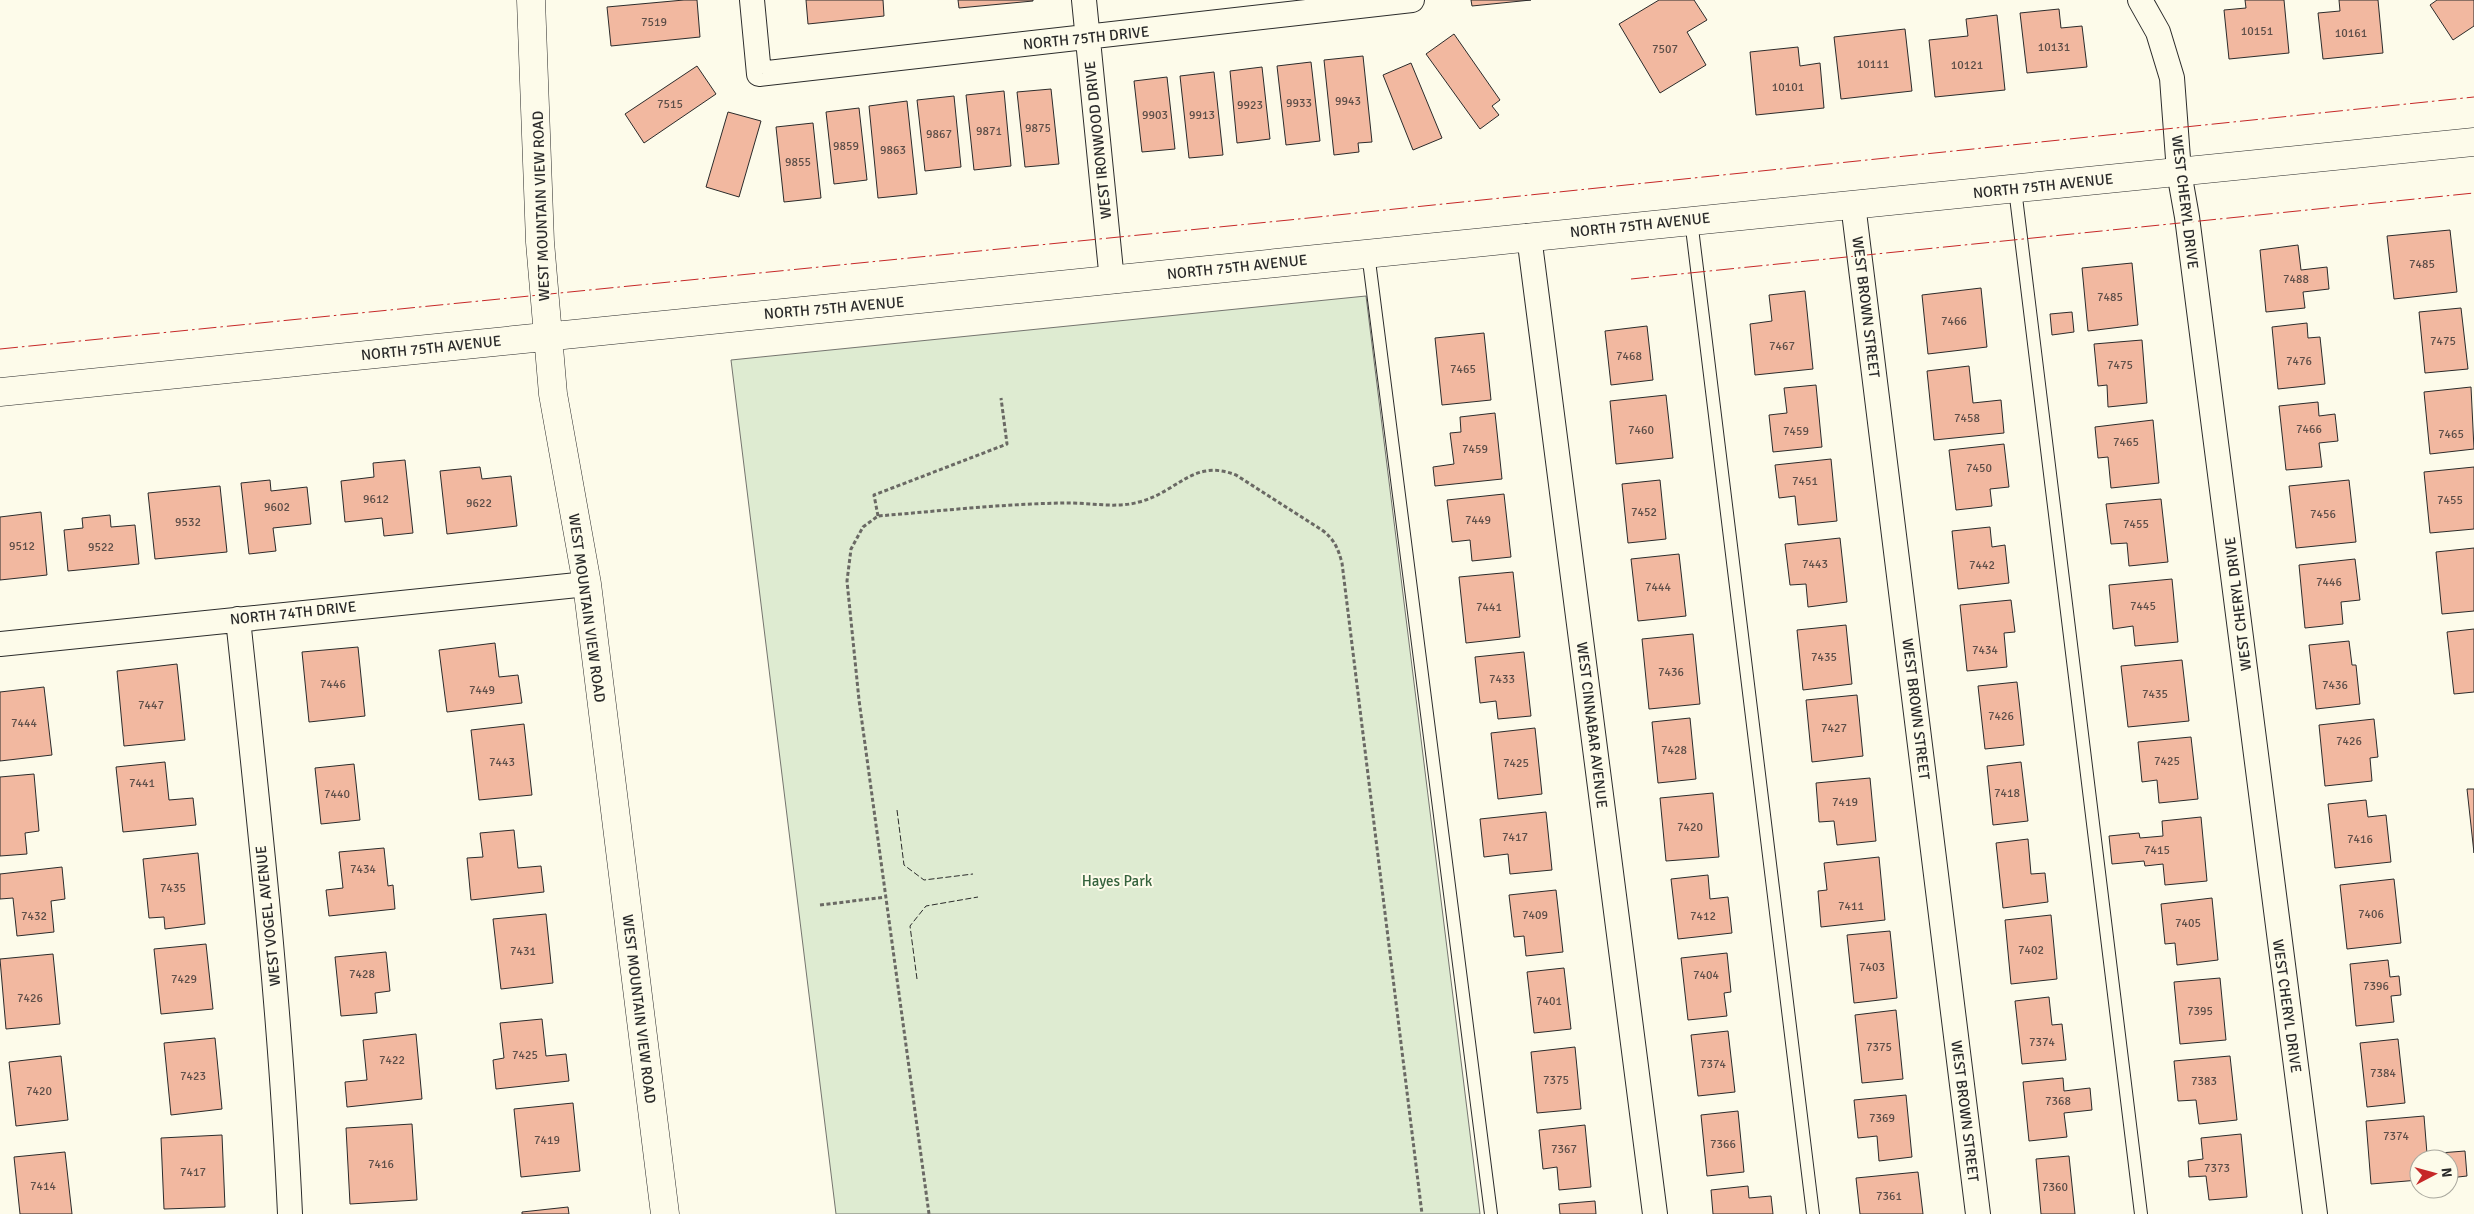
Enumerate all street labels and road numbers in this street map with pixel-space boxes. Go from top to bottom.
street label: NORTH 75TH DRIVE [1022,22,1150,54]
street label: WEST IRONWOOD DRIVE [1081,60,1115,220]
street label: WEST MOUNTAIN VIEW ROAD [529,110,553,302]
street label: WEST CHERYL DRIVE [2168,134,2202,270]
street label: NORTH 75TH AVENUE [1972,170,2114,202]
street label: NORTH 75TH AVENUE [1569,209,1711,241]
street label: WEST BROWN STREET [1848,235,1884,379]
street label: NORTH 75TH AVENUE [1166,251,1308,283]
street label: NORTH 75TH AVENUE [763,293,905,323]
street label: NORTH 75TH AVENUE [360,332,502,364]
street label: WEST MOUNTAIN VIEW ROAD [565,512,609,704]
street label: WEST CHERYL DRIVE [2221,536,2255,672]
street label: NORTH 74TH DRIVE [229,597,357,629]
street label: WEST BROWN STREET [1898,637,1934,781]
street label: WEST CINNABAR AVENUE [1573,641,1611,809]
street label: WEST VOGEL AVENUE [252,845,284,987]
street label: WEST MOUNTAIN VIEW ROAD [618,913,660,1105]
street label: WEST CHERYL DRIVE [2269,938,2305,1074]
street label: WEST BROWN STREET [1947,1039,1983,1183]

